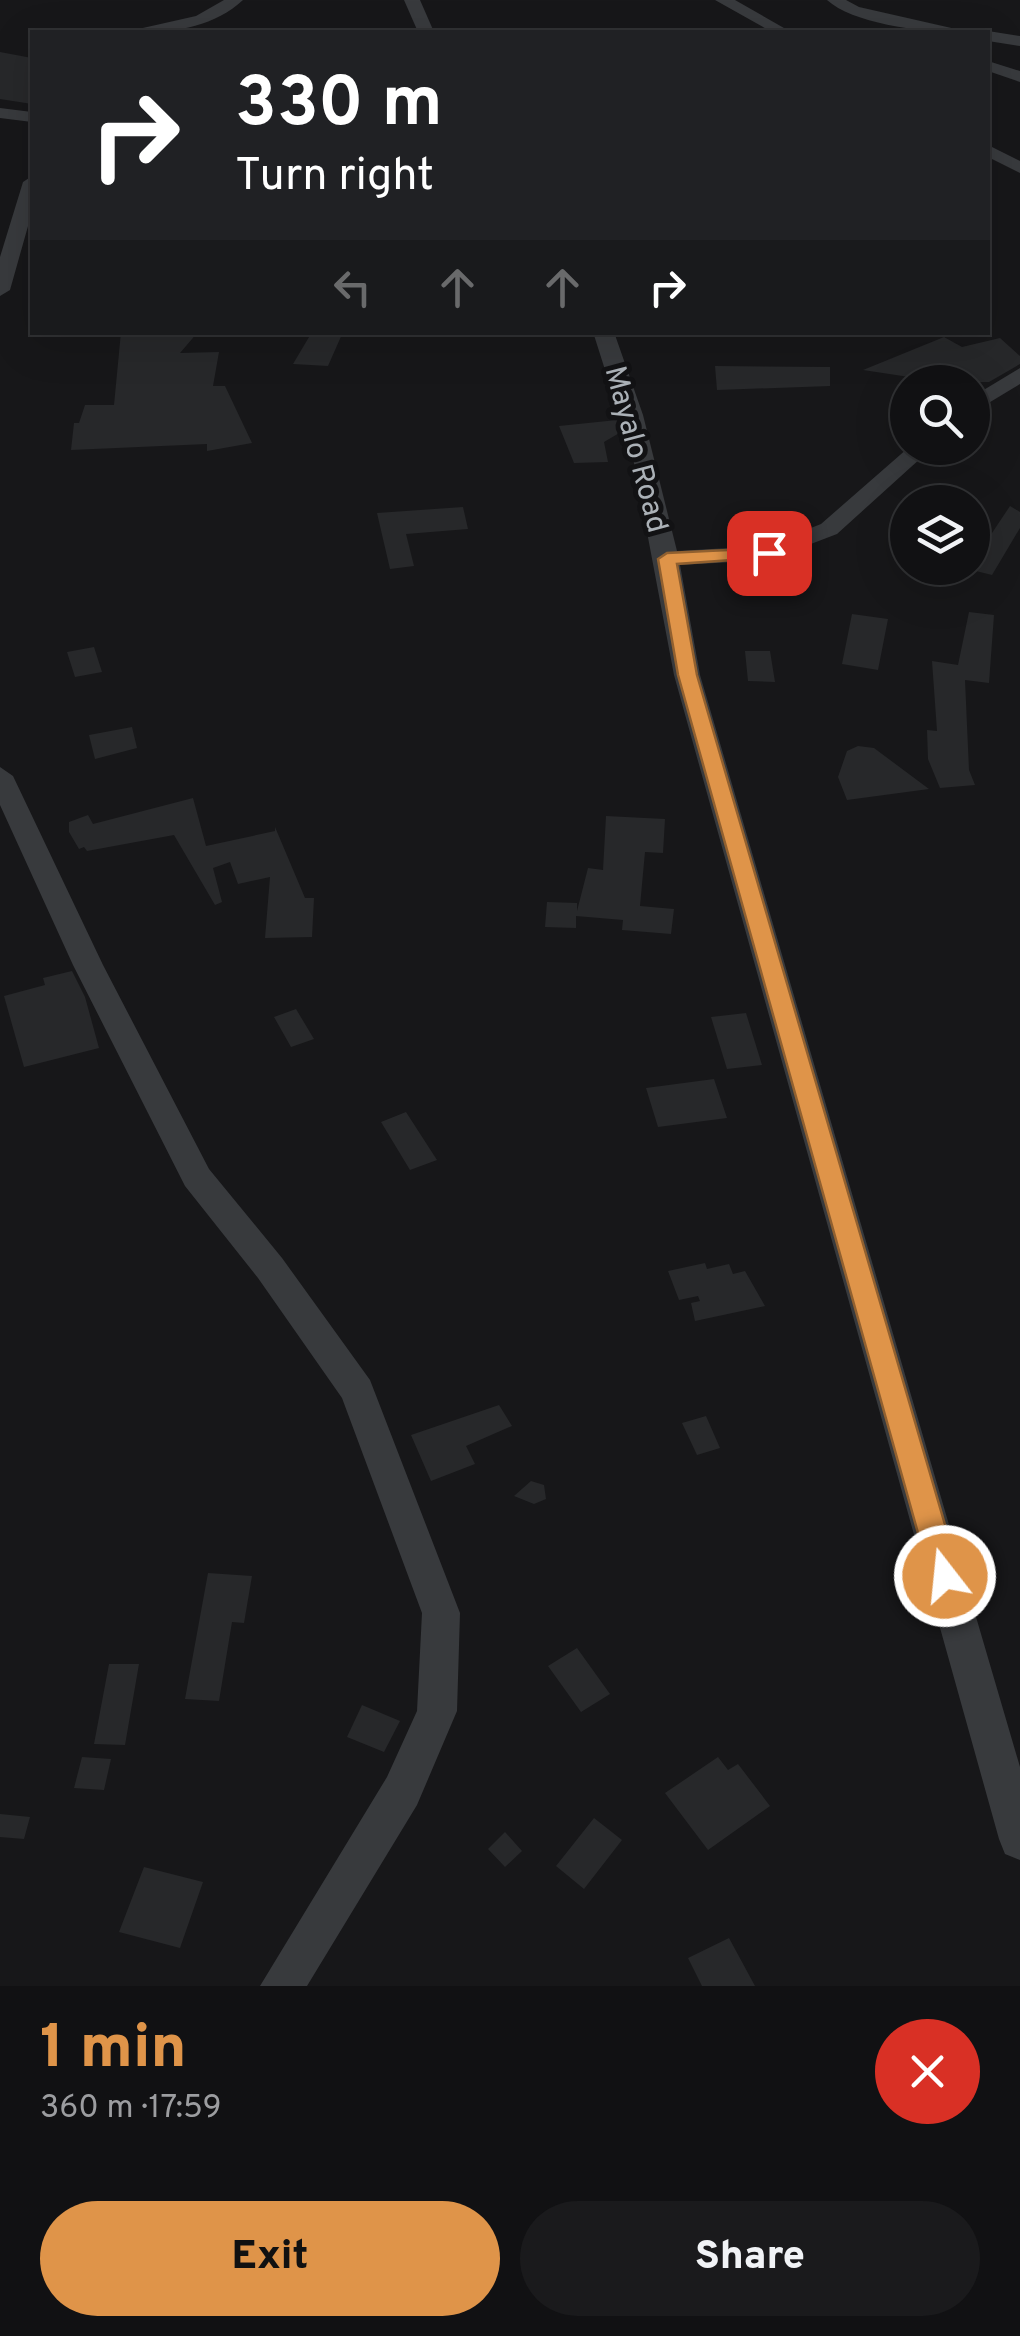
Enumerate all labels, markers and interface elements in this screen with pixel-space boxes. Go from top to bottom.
text: 330 m [235,62,443,151]
icon: right [70,70,200,200]
text: Turn right [235,149,434,206]
icon: left [325,260,380,315]
icon: ahead [430,260,485,315]
icon: ahead [535,260,590,315]
icon: right [640,260,695,315]
street label: Mayalo Road [595,362,675,537]
map controls [890,365,990,585]
button: search [890,365,990,465]
button: layers [890,485,990,585]
pin [727,511,812,596]
icon: arrive [742,526,797,581]
position arrow [893,1524,997,1628]
text: 1 min [40,2013,187,2089]
button: close [875,2019,980,2124]
text: 360 m · 17:59 [40,2089,222,2129]
button: Exit [40,2201,500,2316]
button: Share [520,2201,980,2316]

